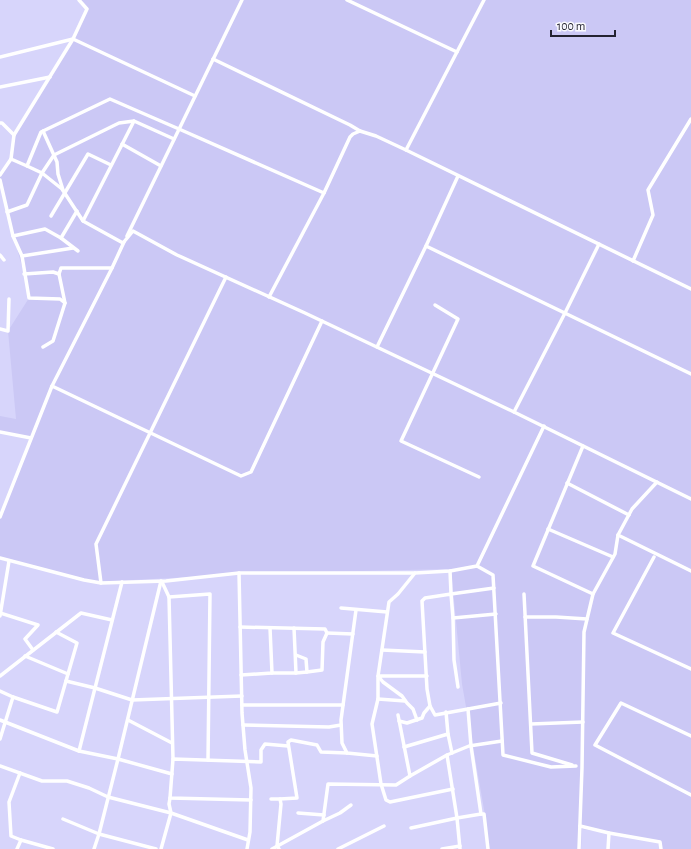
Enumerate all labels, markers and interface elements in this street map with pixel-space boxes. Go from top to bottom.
scale bar [551,12,615,38]
text: 100 m [557,20,585,32]

